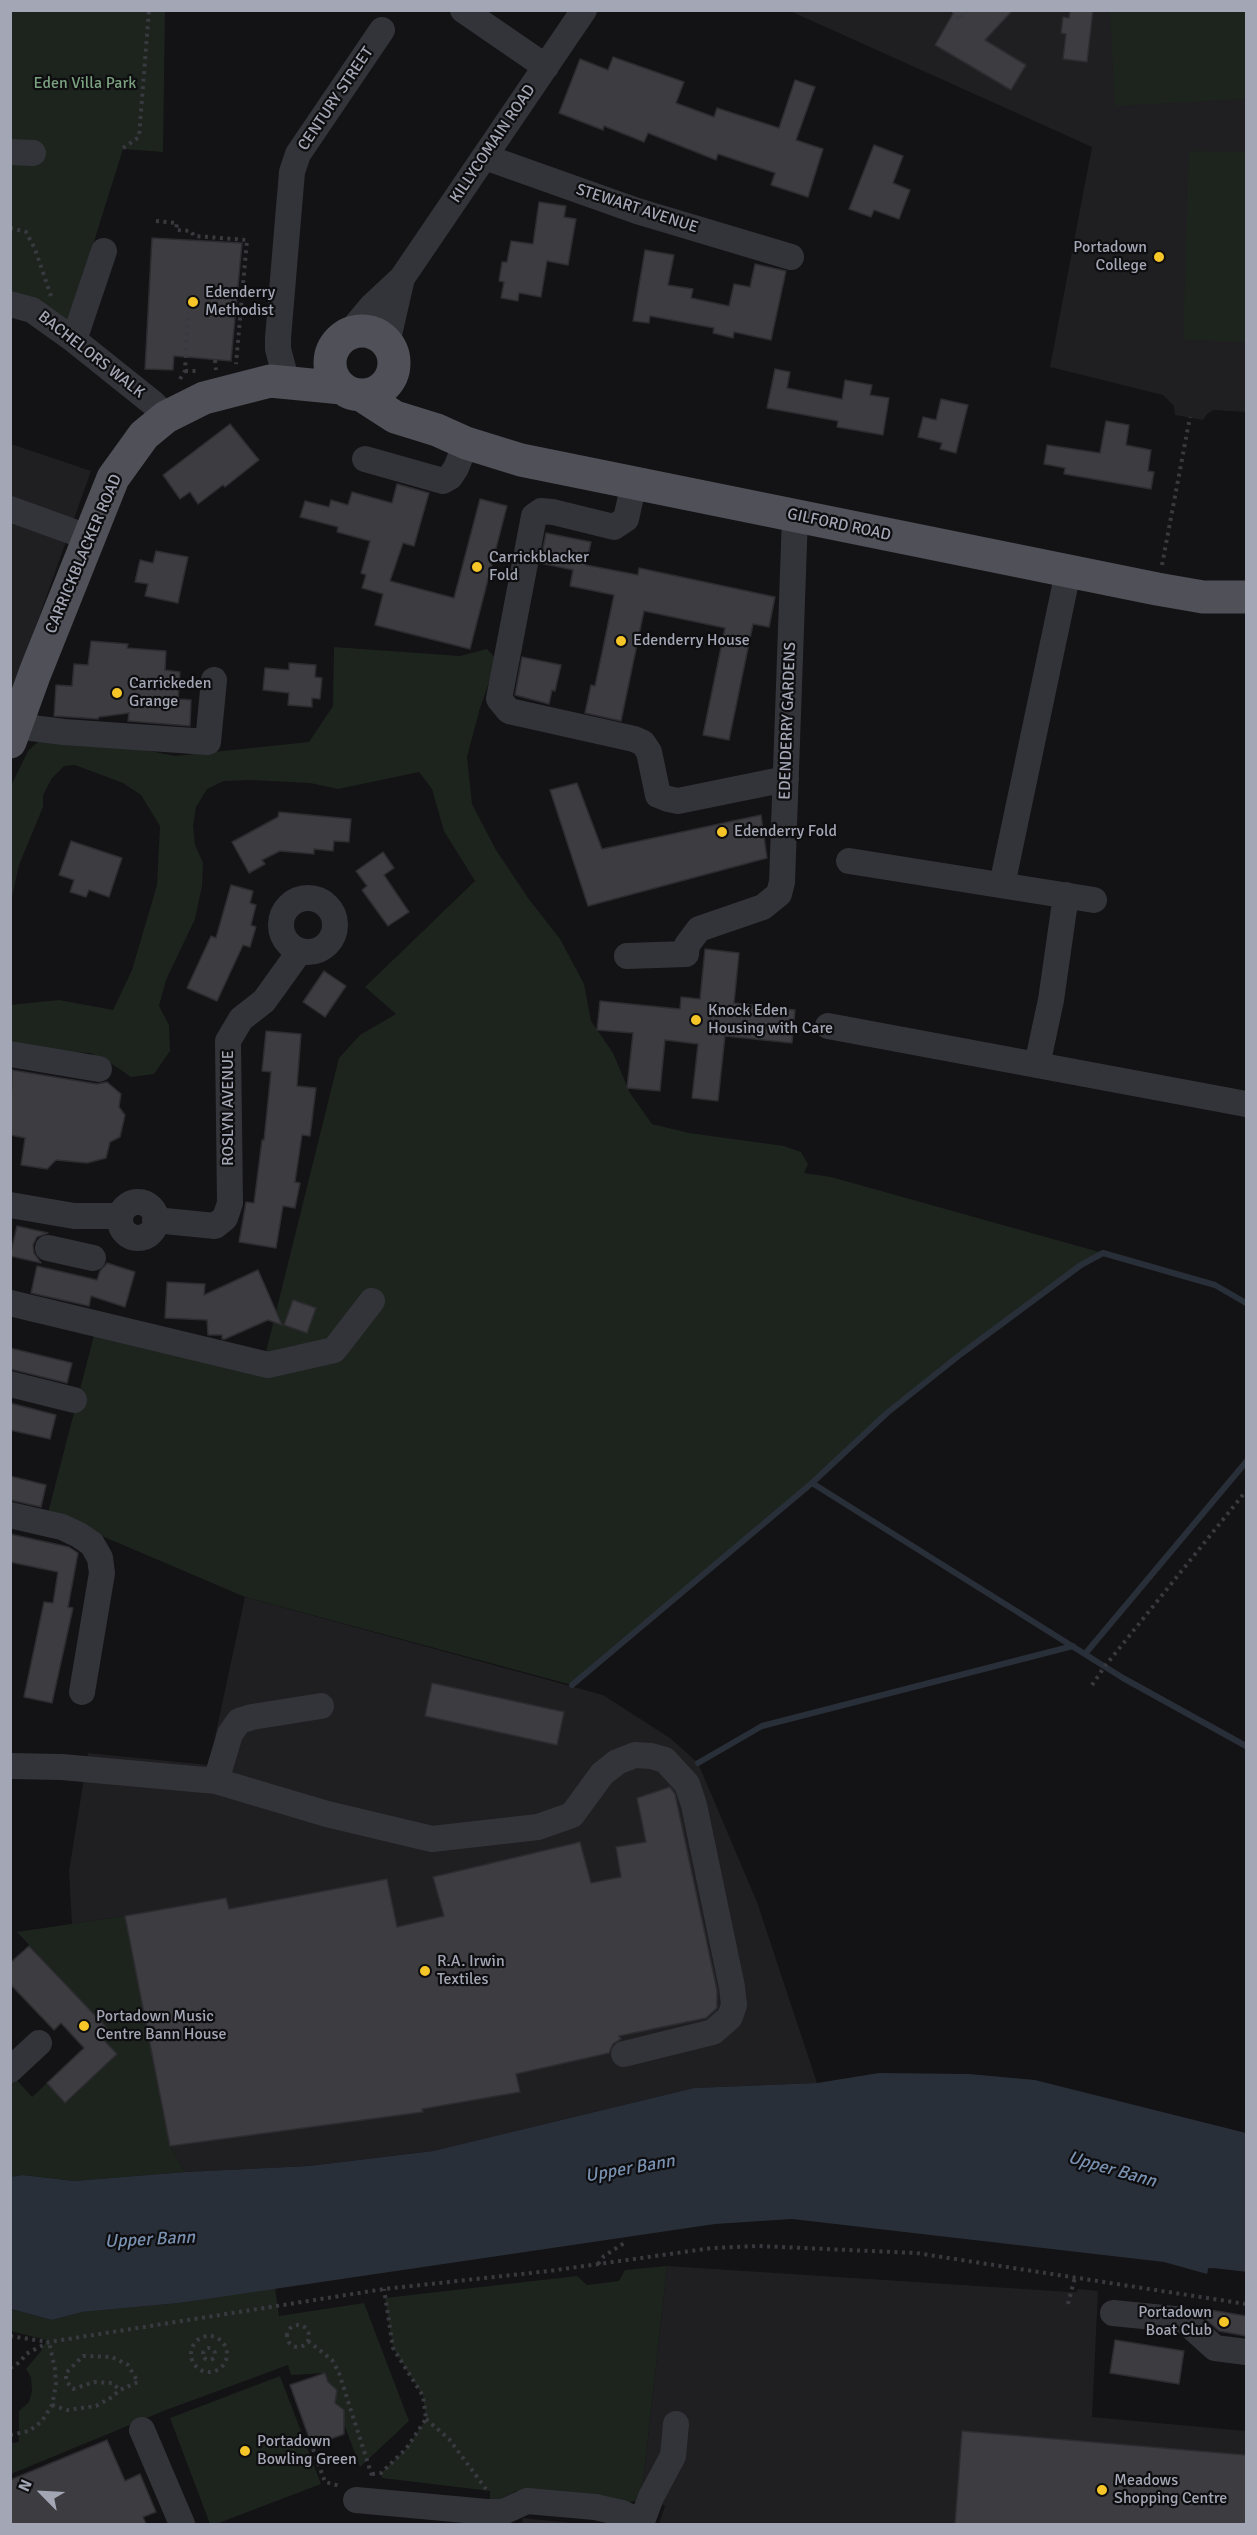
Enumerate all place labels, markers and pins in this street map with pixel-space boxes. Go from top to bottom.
place label: Portadown College [1073,238,1147,276]
marker: Portadown College [1152,250,1166,264]
place label: Edenderry Methodist [205,283,275,321]
marker: Edenderry Methodist [186,295,200,309]
place label: Carrickblacker Fold [489,548,589,586]
marker: Carrickblacker Fold [470,560,484,574]
place label: Edenderry House [633,631,750,651]
marker: Edenderry House [614,634,628,648]
place label: Carrickeden Grange [129,674,212,712]
marker: Carrickeden Grange [110,686,124,700]
place label: Edenderry Fold [734,822,837,842]
marker: Edenderry Fold [715,825,729,839]
place label: Knock Eden Housing with Care [708,1001,833,1039]
marker: Knock Eden Housing with Care [689,1013,703,1027]
place label: R.A. Irwin Textiles [437,1952,505,1990]
marker: R.A. Irwin Textiles [418,1964,432,1978]
place label: Portadown Music Centre Bann House [96,2007,227,2045]
marker: Portadown Music Centre Bann House [77,2019,91,2033]
place label: Portadown Boat Club [1138,2303,1212,2341]
marker: Portadown Boat Club [1217,2315,1231,2329]
place label: Portadown Bowling Green [257,2432,357,2470]
marker: Portadown Bowling Green [238,2444,252,2458]
place label: Meadows Shopping Centre [1114,2471,1227,2509]
marker: Meadows Shopping Centre [1095,2483,1109,2497]

